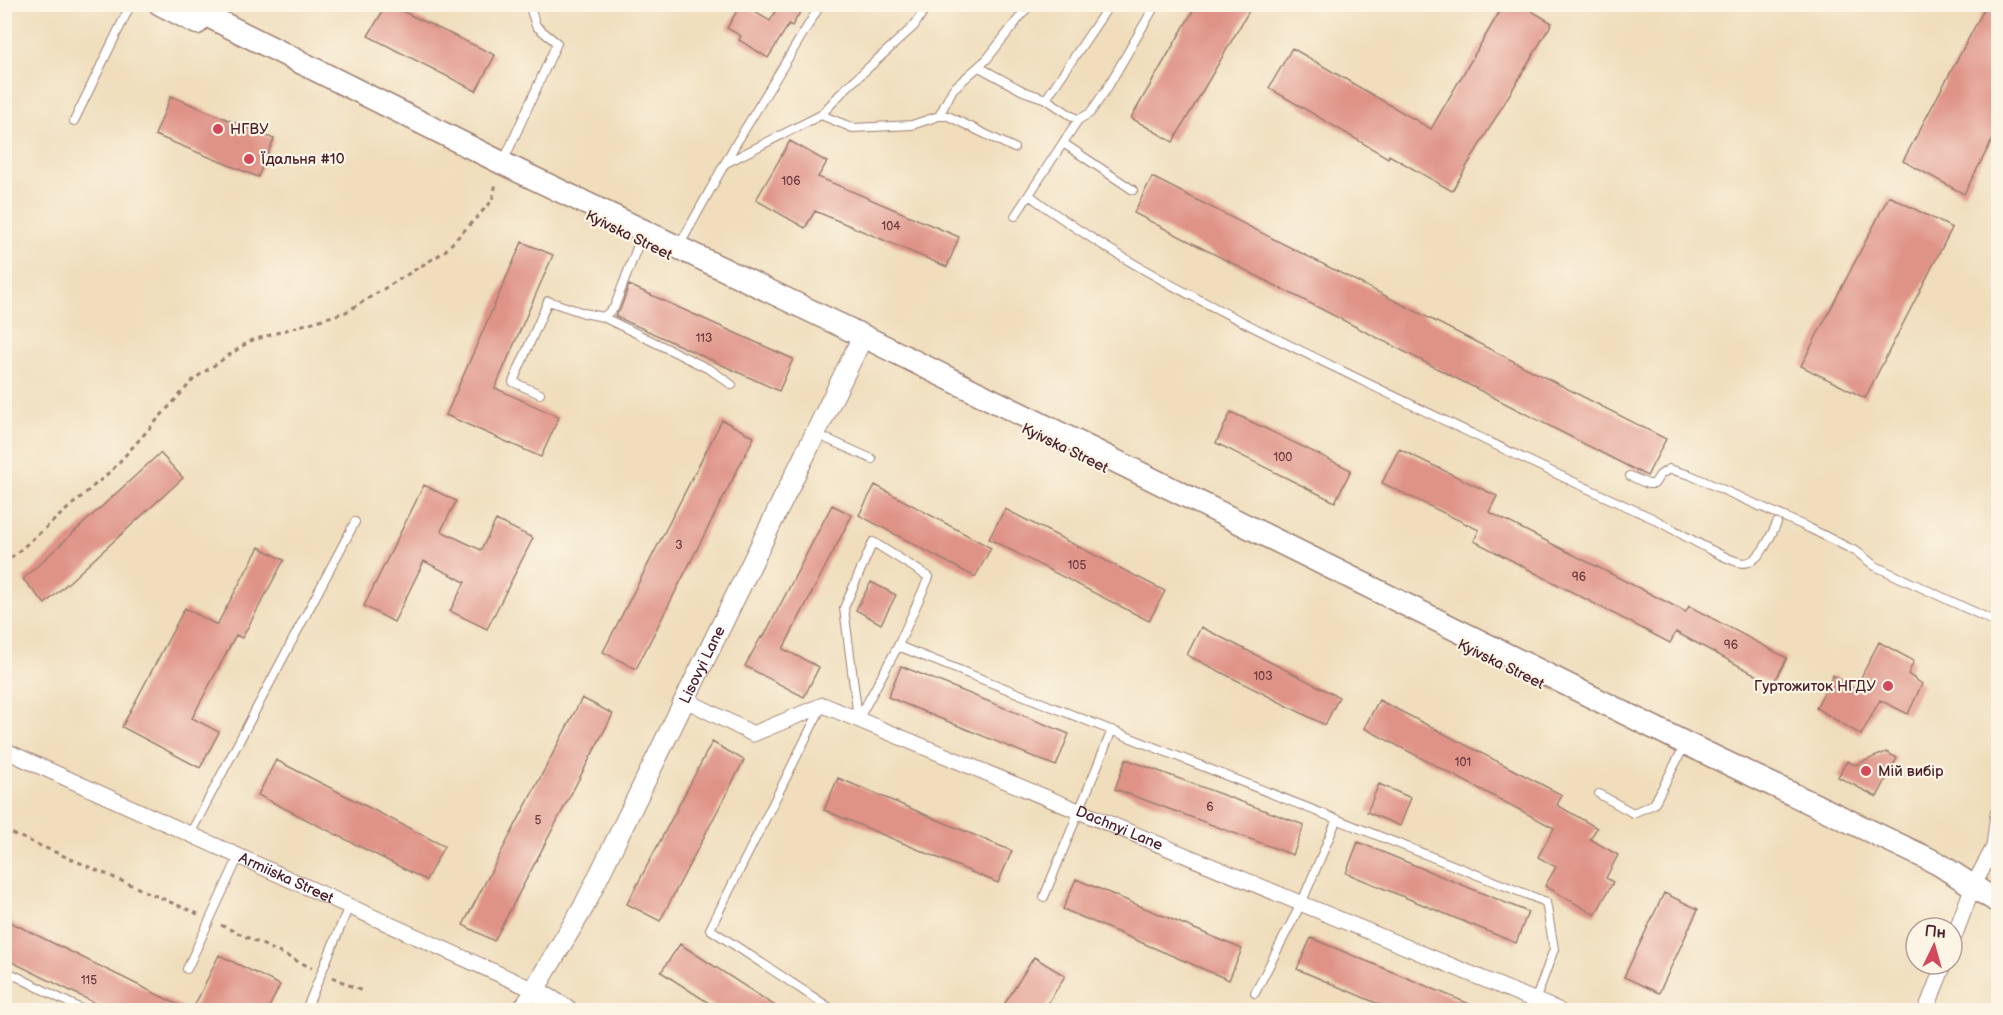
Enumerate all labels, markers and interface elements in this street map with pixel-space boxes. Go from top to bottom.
place label: НГВУ [230,120,269,139]
marker: НГВУ [211,122,225,136]
place label: Їдальня #10 [260,150,345,169]
marker: Їдальня #10 [242,152,256,166]
house number: 106 [781,174,801,189]
street label: Kyivska Street [582,206,676,265]
house number: 104 [881,219,901,234]
house number: 113 [696,331,712,346]
street label: Kyivska Street [1018,419,1112,478]
house number: 100 [1274,450,1292,465]
house number: 3 [675,538,683,553]
house number: 105 [1068,558,1086,573]
house number: 96 [1572,570,1586,585]
street label: Lisovyi Lane [676,623,730,707]
street label: Kyivska Street [1454,635,1548,694]
house number: 96 [1724,638,1738,653]
house number: 103 [1253,669,1273,684]
place label: Гуртожиток НГДУ [1754,677,1876,696]
marker: Гуртожиток НГДУ [1881,679,1895,693]
house number: 101 [1455,755,1471,770]
place label: Мій вибір [1878,762,1944,781]
marker: Мій вибір [1859,764,1873,778]
house number: 6 [1206,800,1214,815]
street label: Dachnyi Lane [1073,802,1166,855]
house number: 5 [535,813,542,828]
street label: Armiiska Street [236,849,337,908]
north arrow [1904,916,1964,976]
text: Пн [1924,922,1947,943]
house number: 115 [81,973,97,988]

